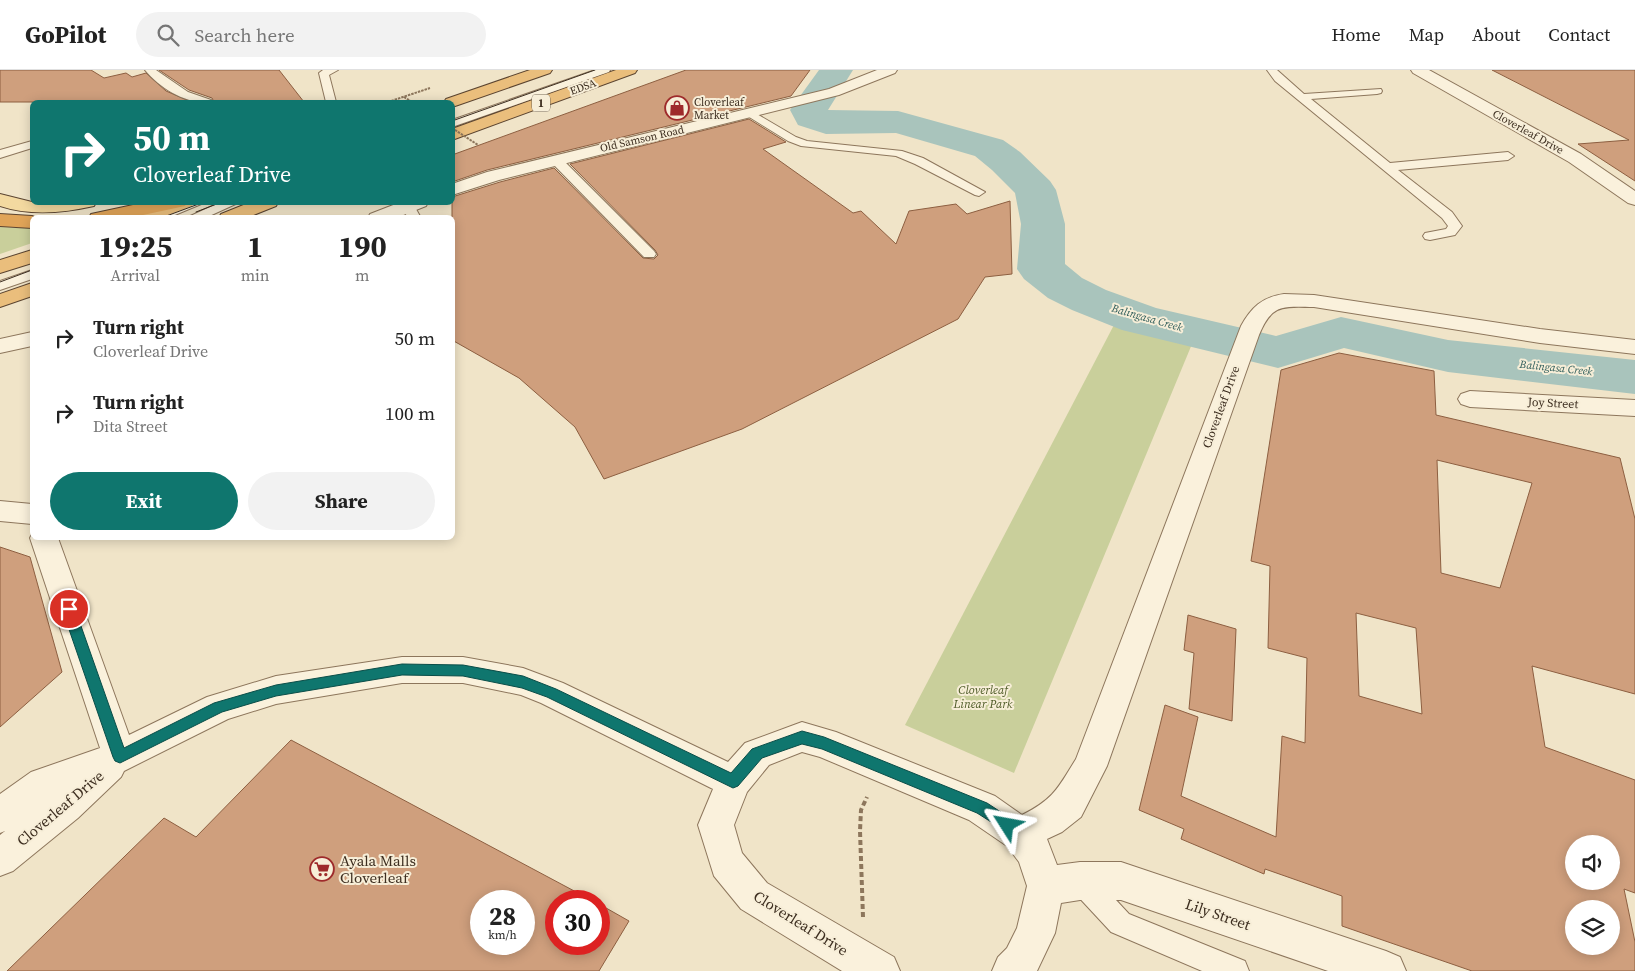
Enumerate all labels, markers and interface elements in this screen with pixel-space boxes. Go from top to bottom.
search box [136,12,486,57]
text: GoPilot [25,18,106,51]
icon: search [154,21,182,49]
text: Search here [194,22,295,48]
text: Home [1332,22,1381,47]
text: Map [1409,22,1444,47]
text: About [1472,22,1520,47]
text: Contact [1548,22,1610,47]
street label: EDSA [568,75,599,99]
road number: 1 [532,94,550,112]
shop icon: Cloverleaf Market [664,95,690,121]
place label: Cloverleaf Market [694,95,745,123]
street label: Cloverleaf Drive [1490,106,1567,158]
text: 50 m [133,114,210,162]
icon: right [50,120,115,185]
street label: Old Samson Road [598,122,686,156]
text: Cloverleaf Drive [133,159,291,189]
text: 19:25 [98,226,172,267]
text: 1 [247,226,263,267]
text: 190 [338,226,387,267]
text: Arrival [111,264,160,286]
text: min [241,264,270,286]
text: m [355,264,369,286]
water label: Balingasa Creek [1109,300,1185,335]
text: Turn right [93,314,184,340]
icon: right [50,324,78,352]
text: 50 m [394,325,435,351]
text: Cloverleaf Drive [93,340,208,362]
water label: Balingasa Creek [1518,357,1594,379]
street label: Cloverleaf Drive [1199,364,1243,450]
text: Turn right [93,389,184,415]
street label: Joy Street [1526,394,1579,412]
icon: right [50,399,78,427]
text: 100 m [385,400,435,426]
text: Dita Street [93,415,168,437]
button: Exit [50,472,238,530]
button: Share [248,472,435,530]
pin [48,588,90,630]
icon: arrive [55,595,83,623]
park label: Cloverleaf Linear Park [953,682,1013,712]
street label: Cloverleaf Drive [12,765,108,851]
position arrow [980,798,1032,850]
map controls [1565,835,1620,955]
button: sound [1565,835,1620,890]
place label: Ayala Malls Cloverleaf [340,850,416,888]
supermarket icon: Ayala Malls Cloverleaf [309,856,335,882]
street label: Cloverleaf Drive [750,886,853,961]
speed limit sign: 30 [545,890,610,955]
street label: Lily Street [1183,893,1254,935]
text: 28 [489,899,516,933]
button: layers [1565,900,1620,955]
text: km/h [488,927,517,943]

